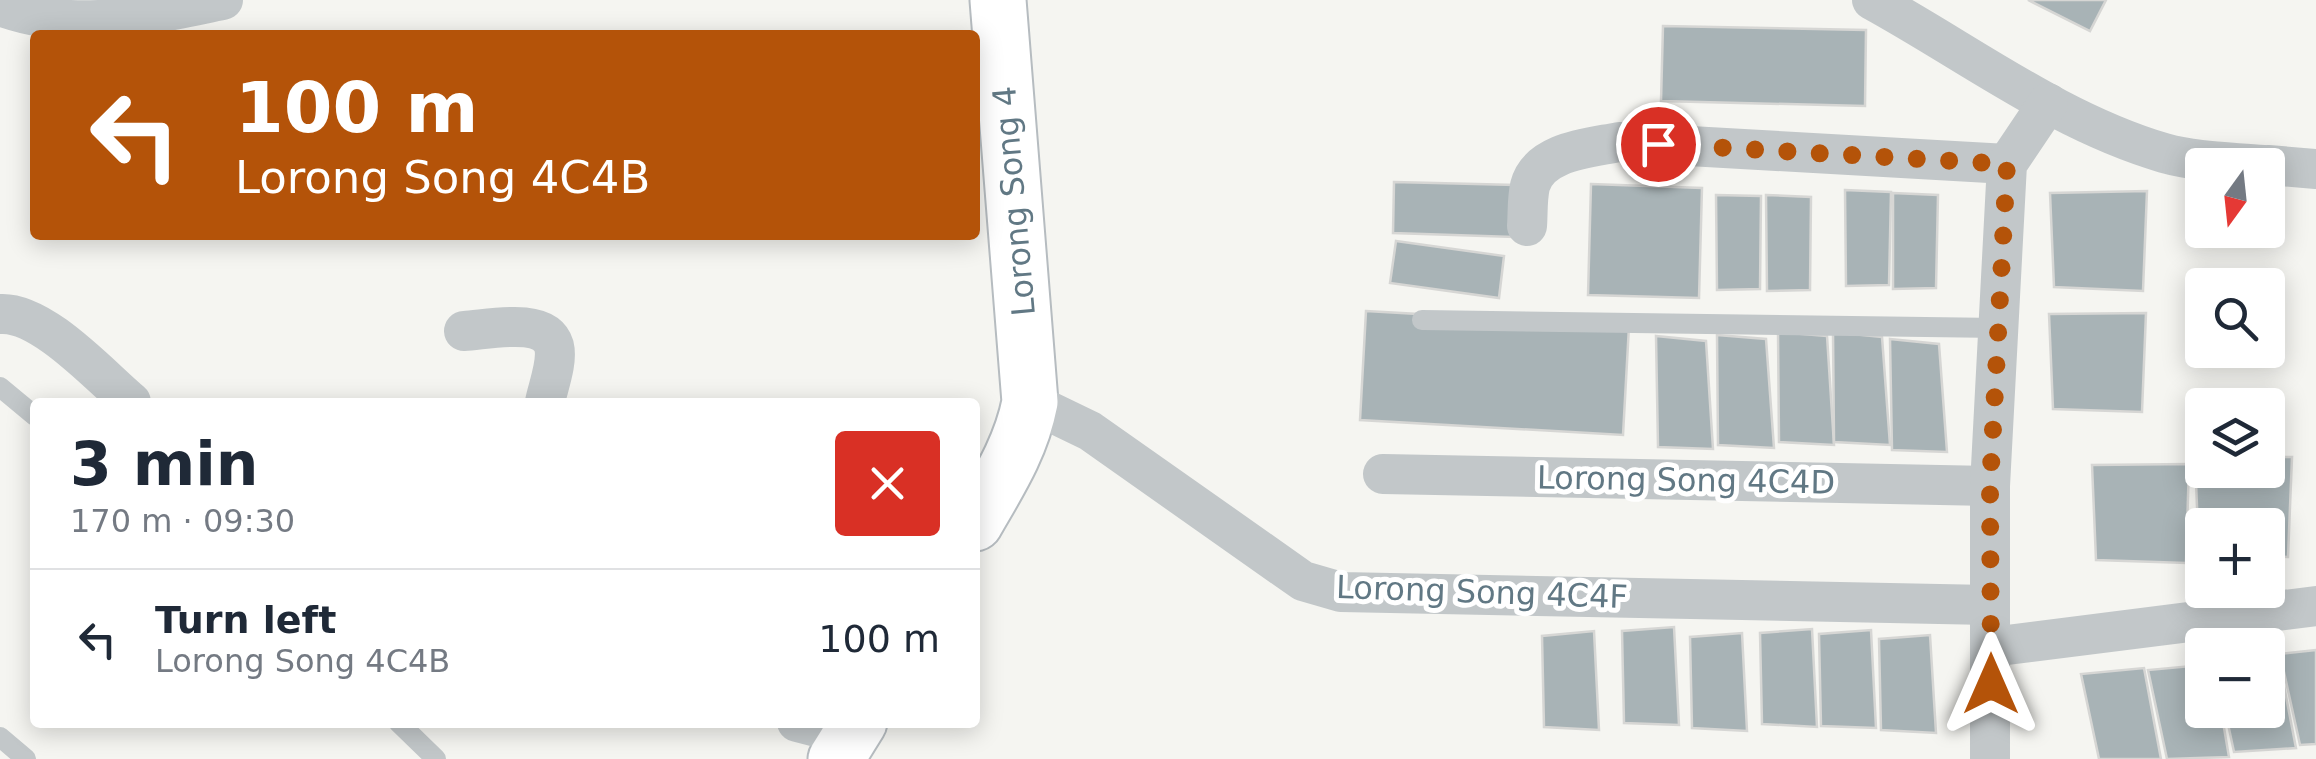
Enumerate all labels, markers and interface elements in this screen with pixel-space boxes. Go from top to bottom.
text: 100 m [235,67,478,149]
icon: left [70,70,200,200]
street label: Lorong Song 4 [985,84,1043,318]
pin [1616,102,1701,187]
icon: arrive [1631,117,1686,172]
north arrow [2185,148,2285,248]
map controls [2185,148,2285,728]
text: Lorong Song 4C4B [235,151,650,204]
button: search [2185,268,2285,368]
button: layers [2185,388,2285,488]
text: 3 min [70,429,258,499]
button: close [835,431,940,536]
street label: Lorong Song 4C4D [1537,458,1835,502]
text: 170 m · 09:30 [70,502,295,540]
button: + [2185,508,2285,608]
street label: Lorong Song 4C4F [1336,568,1628,616]
text: Turn left [155,598,336,642]
icon: left [70,612,125,667]
text: 100 m [818,617,940,661]
button: − [2185,628,2285,728]
position arrow [1939,632,2043,736]
text: Lorong Song 4C4B [155,642,450,680]

